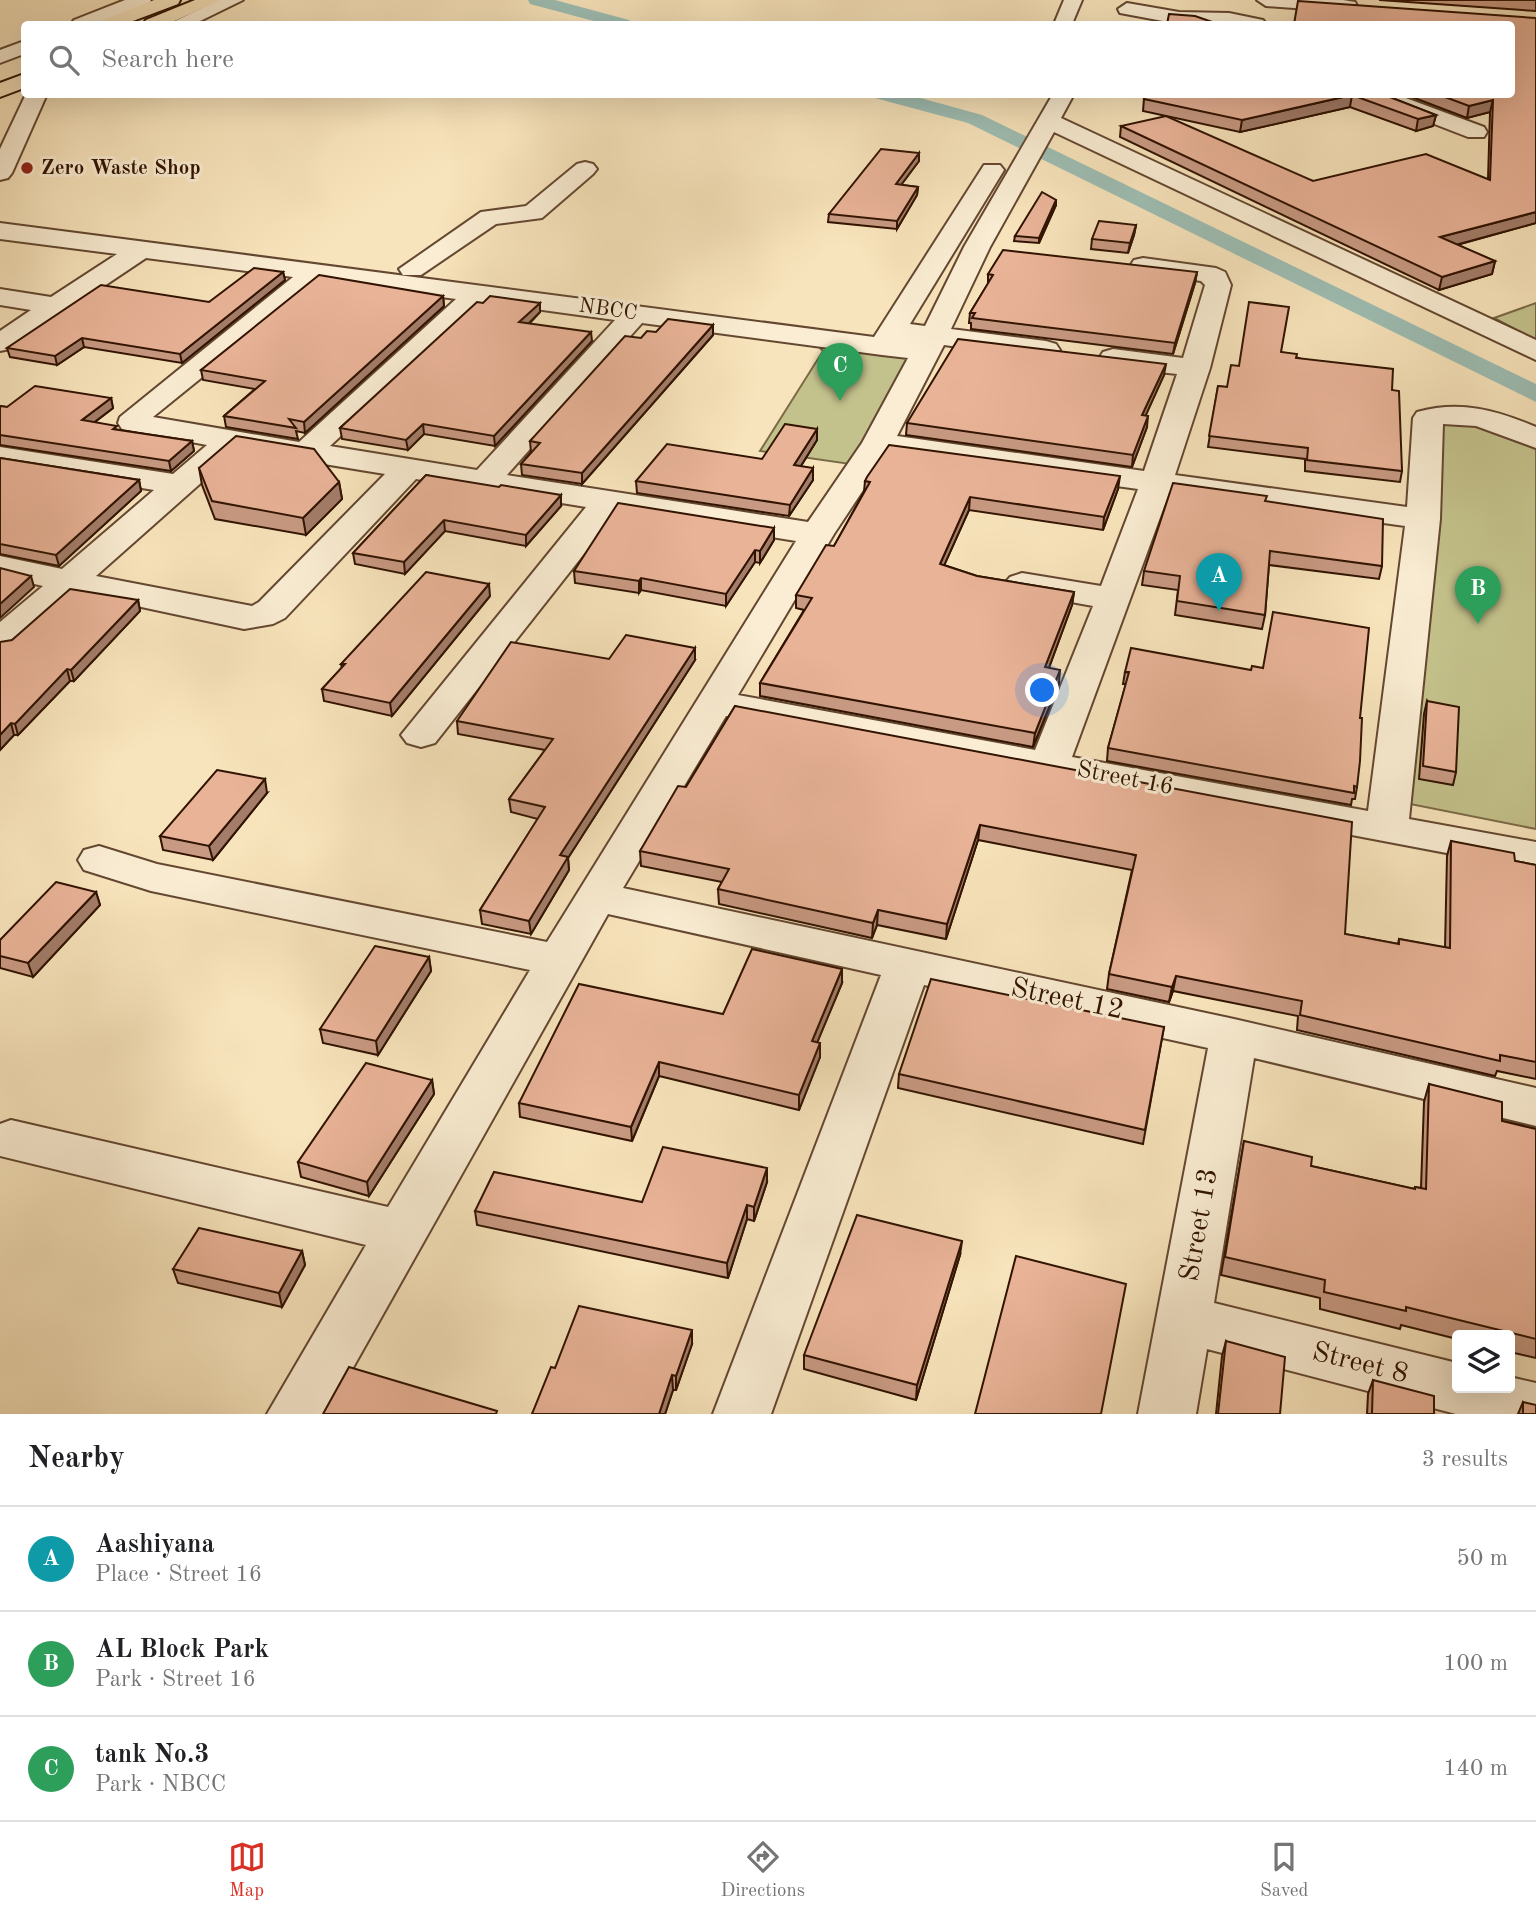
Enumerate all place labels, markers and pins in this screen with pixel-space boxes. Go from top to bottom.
place label: Zero Waste Shop [41,158,201,179]
marker: Zero Waste Shop [19,160,35,176]
pin: C [817,343,863,401]
pin: A [1196,553,1242,611]
pin: B [1455,566,1501,624]

